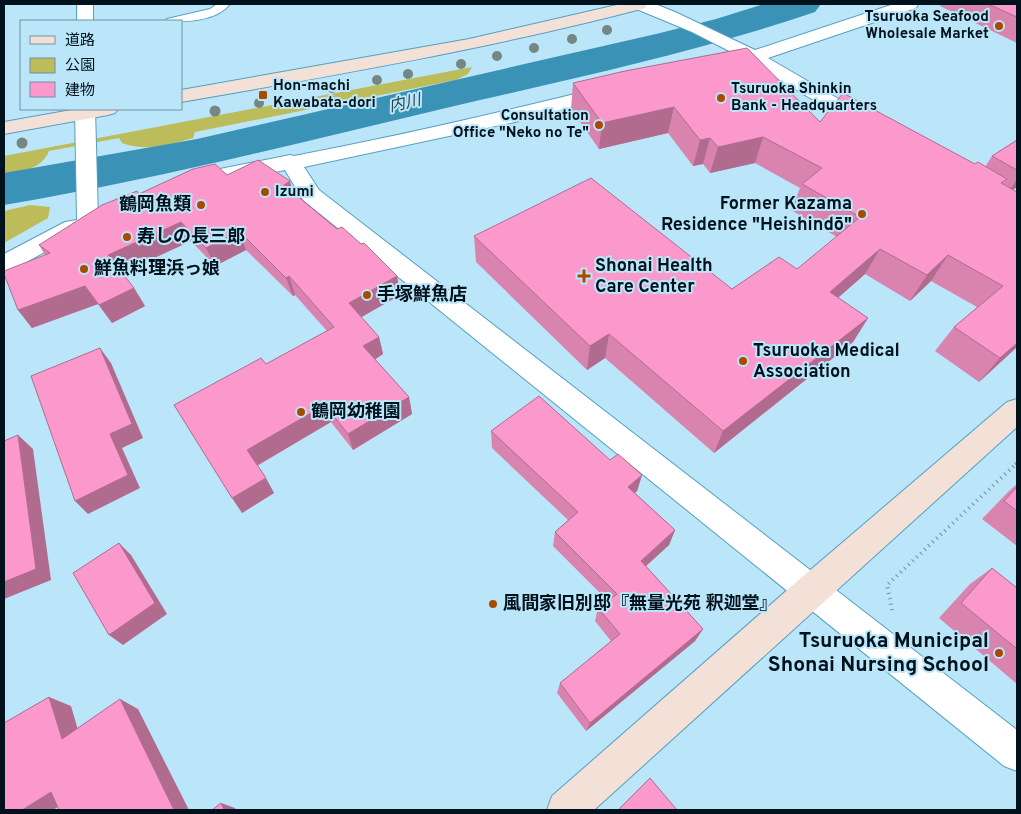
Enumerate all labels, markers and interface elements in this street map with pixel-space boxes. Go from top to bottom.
place label: Tsuruoka Seafood Wholesale Market [865,8,989,44]
legend [20,20,182,110]
marker: Tsuruoka Seafood Wholesale Market [993,20,1005,32]
text: 道路 [65,32,95,51]
text: 公園 [65,57,95,76]
place label: Hon-machi Kawabata-dori [273,77,376,113]
place label: Tsuruoka Shinkin Bank - Headquarters [731,80,877,116]
text: 建物 [65,82,95,101]
marker: Hon-machi Kawabata-dori [257,89,269,101]
water label: 内川 [387,90,425,117]
marker: Tsuruoka Shinkin Bank - Headquarters [715,92,727,104]
place label: Consultation Office "Neko no Te" [453,107,589,143]
marker: Consultation Office "Neko no Te" [593,119,605,131]
place label: Izumi [275,183,314,202]
marker: Izumi [259,186,271,198]
place label: 鶴岡魚類 [119,193,191,217]
place label: Former Kazama Residence "Heishindō" [661,193,852,237]
marker: 鶴岡魚類 [195,199,207,211]
marker: Former Kazama Residence "Heishindō" [856,208,868,220]
place label: 寿しの長三郎 [137,226,245,249]
marker: 寿しの長三郎 [121,231,133,243]
place label: Shonai Health Care Center [595,255,713,299]
place label: 鮮魚料理浜っ娘 [94,257,220,281]
marker: 鮮魚料理浜っ娘 [78,263,90,275]
marker: Shonai Health Care Center [577,269,591,283]
place label: 手塚鮮魚店 [377,283,467,307]
marker: 手塚鮮魚店 [361,289,373,301]
place label: Tsuruoka Medical Association [753,340,900,384]
marker: Tsuruoka Medical Association [737,355,749,367]
place label: 鶴岡幼稚園 [311,401,401,424]
marker: 鶴岡幼稚園 [295,406,307,418]
place label: 風間家旧別邸『無量光苑 釈迦堂』 [503,593,778,616]
marker: 風間家旧別邸『無量光苑 釈迦堂』 [487,598,499,610]
place label: Tsuruoka Municipal Shonai Nursing School [768,628,989,679]
marker: Tsuruoka Municipal Shonai Nursing School [993,647,1005,659]

